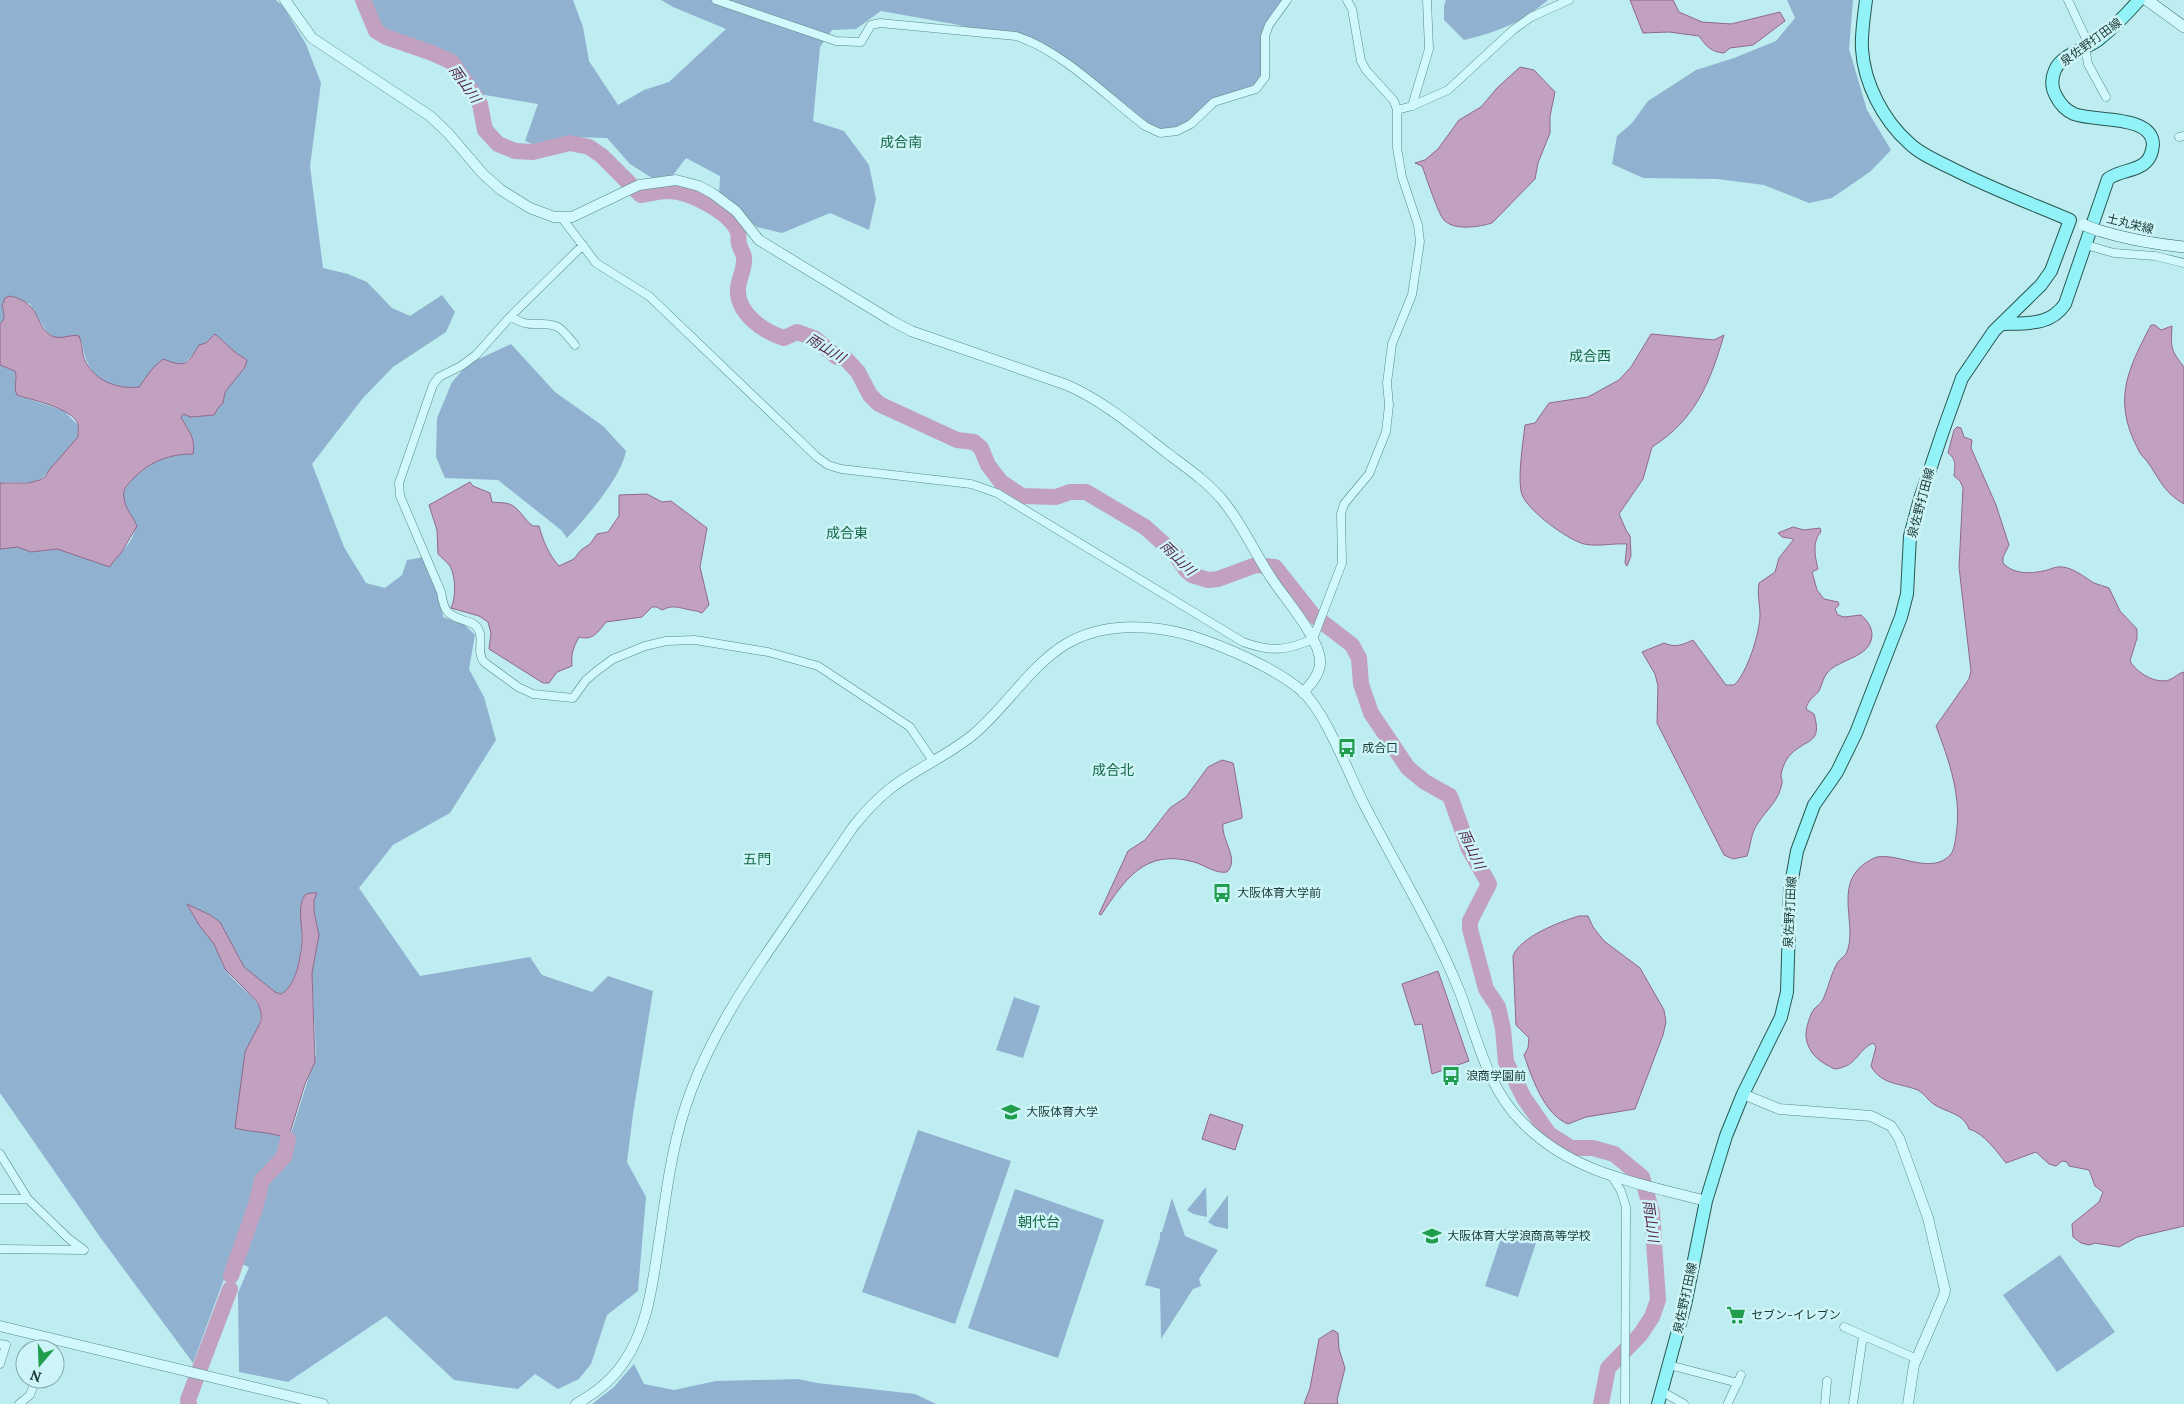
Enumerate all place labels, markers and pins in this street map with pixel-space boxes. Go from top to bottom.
bus stop icon: 成合口 [1336,737,1358,759]
place label: 成合口 [1362,740,1398,755]
bus stop icon: 大阪体育大学前 [1211,882,1233,904]
place label: 大阪体育大学前 [1237,885,1321,900]
bus stop icon: 浪商学園前 [1440,1065,1462,1087]
place label: 浪商学園前 [1466,1068,1526,1083]
school or university icon: 大阪体育大学 [1000,1101,1022,1123]
place label: 大阪体育大学 [1026,1104,1098,1119]
school or university icon: 大阪体育大学浪商高等学校 [1421,1225,1443,1247]
place label: 大阪体育大学浪商高等学校 [1447,1228,1591,1243]
supermarket icon: セブン-イレブン [1725,1304,1747,1326]
place label: セブン-イレブン [1751,1307,1841,1322]

